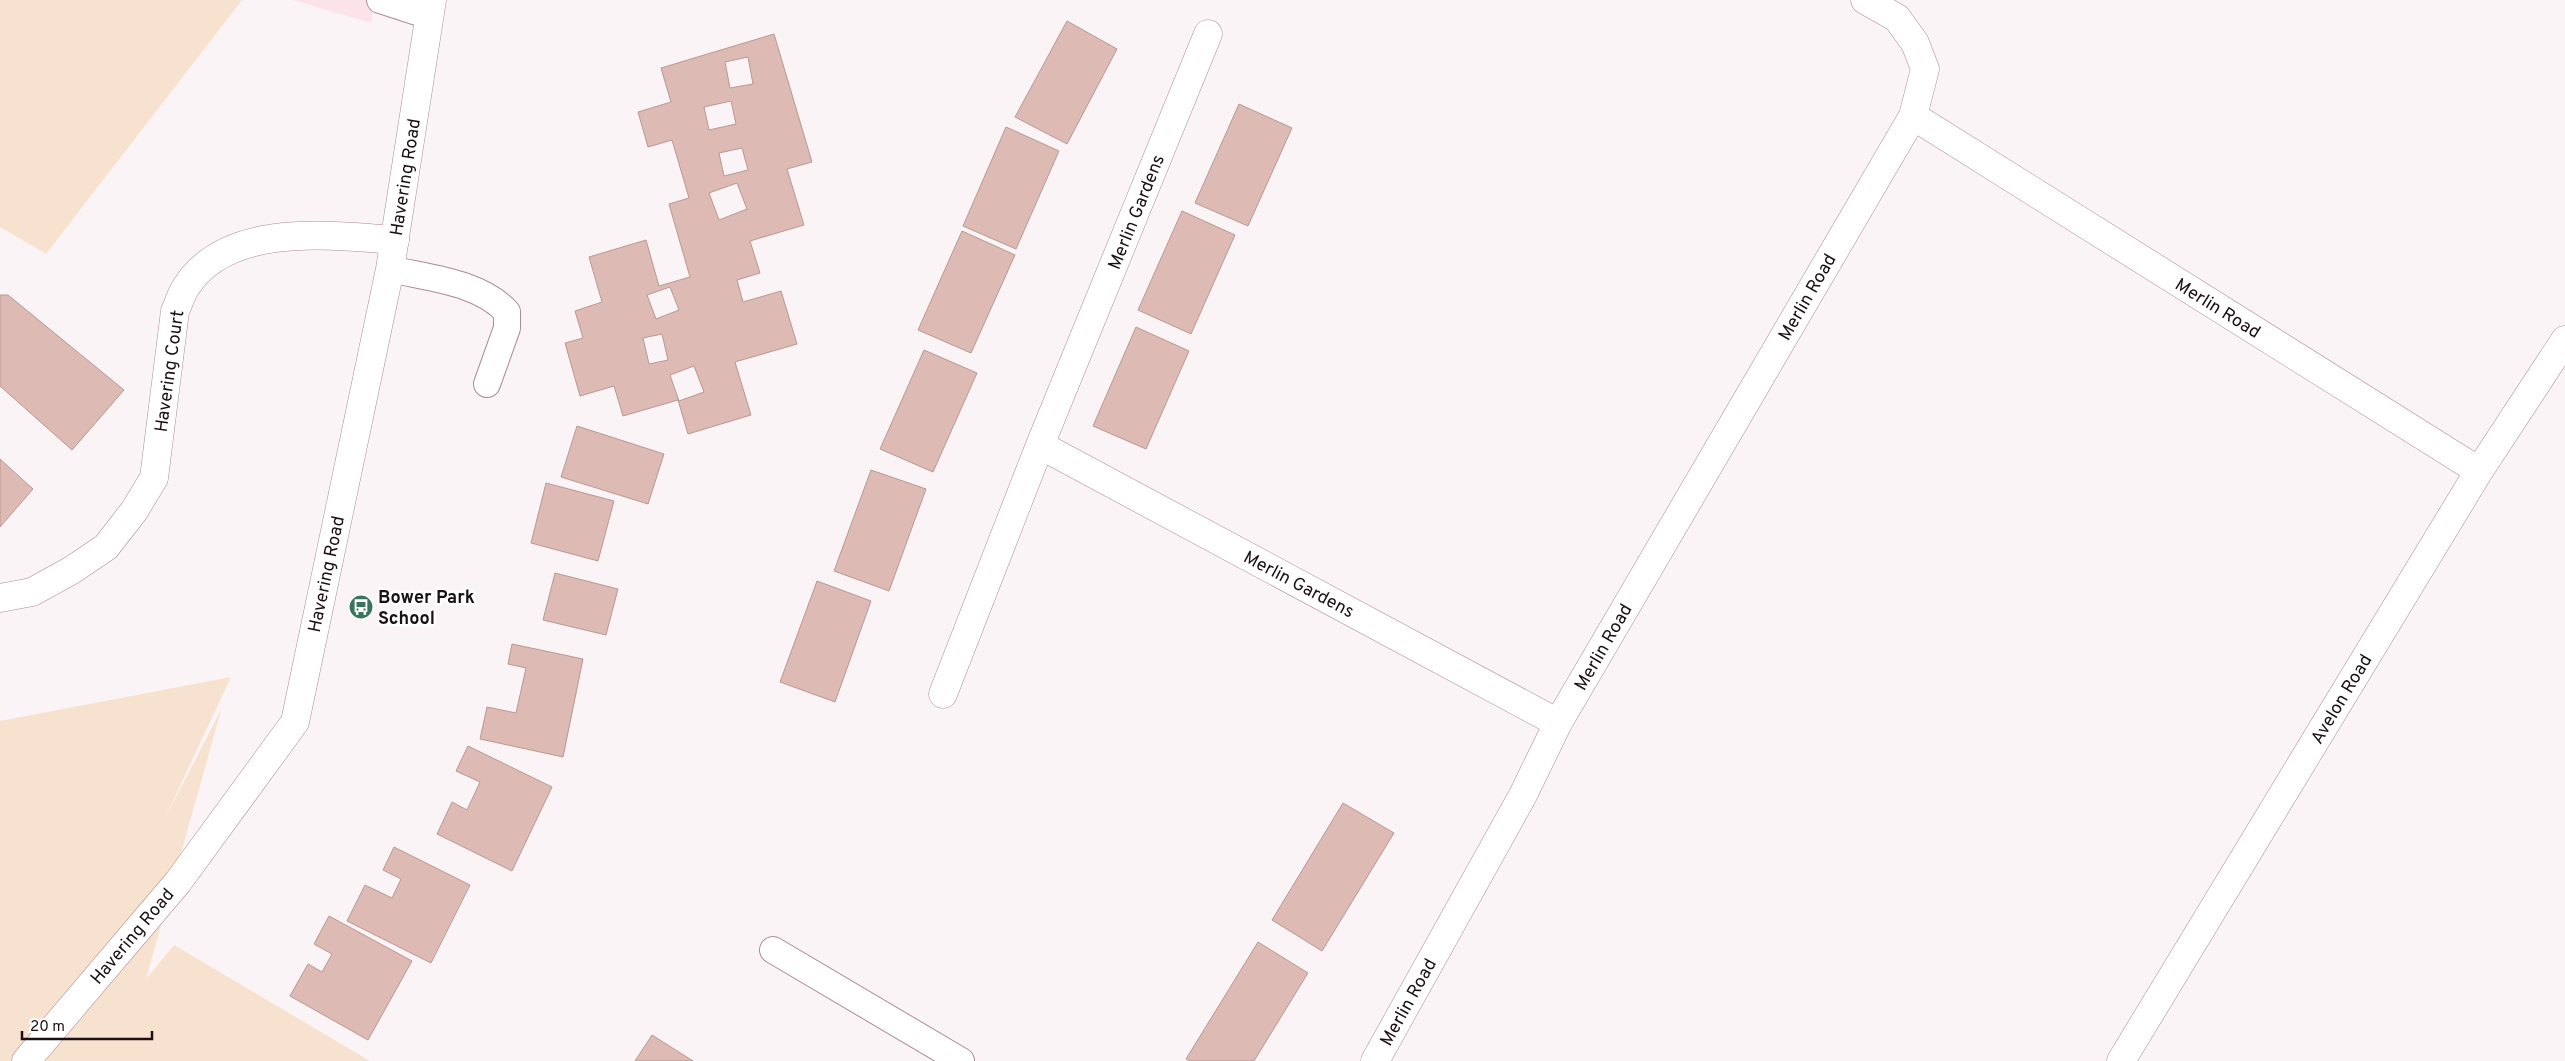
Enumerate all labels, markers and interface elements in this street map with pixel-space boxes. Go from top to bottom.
street label: Havering Road [386,117,427,238]
street label: Merlin Gardens [1104,152,1171,273]
street label: Merlin Road [1774,250,1842,345]
street label: Merlin Road [2170,274,2264,345]
street label: Havering Court [151,309,190,434]
street label: Havering Road [304,514,351,635]
street label: Merlin Gardens [1239,546,1358,624]
place label: Bower Park School [378,587,475,631]
bus stop icon: Bower Park School [348,594,374,620]
street label: Merlin Road [1570,600,1638,695]
street label: Avelon Road [2306,651,2378,749]
street label: Havering Road [86,884,180,990]
street label: Merlin Road [1376,955,1443,1051]
scale bar [22,1008,152,1040]
text: 20 m [30,1018,65,1037]

